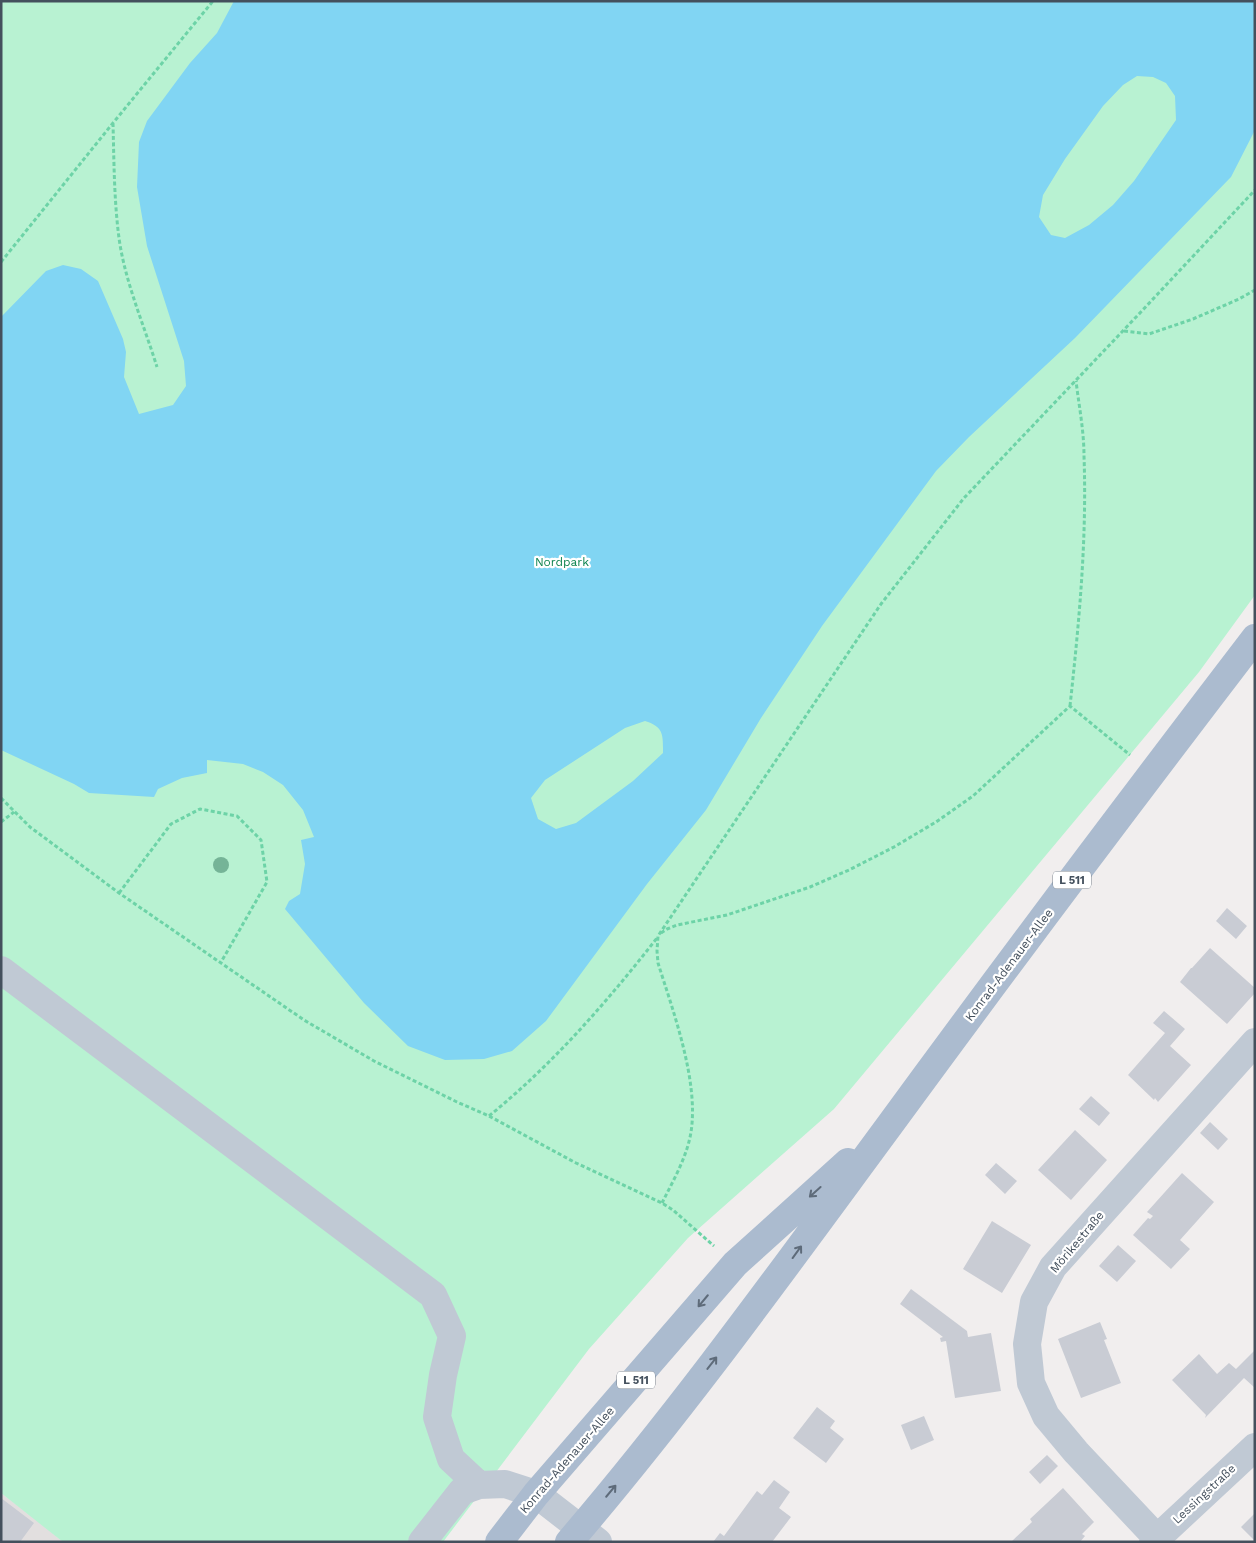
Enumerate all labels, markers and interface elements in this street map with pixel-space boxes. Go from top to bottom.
park label: Nordpark [535,555,589,569]
road number: L 511 [1053,872,1091,888]
street label: Konrad-Adenauer-Allee [962,906,1056,1024]
one-way arrow [808,1186,821,1198]
street label: Mörikestraße [1047,1208,1107,1276]
one-way arrow [792,1245,802,1259]
one-way arrow [697,1295,709,1308]
one-way arrow [706,1357,717,1370]
road number: L 511 [617,1372,655,1388]
street label: Konrad-Adenauer-Allee [517,1404,617,1516]
street label: Lessingstraße [1170,1461,1238,1527]
one-way arrow [606,1485,617,1498]

